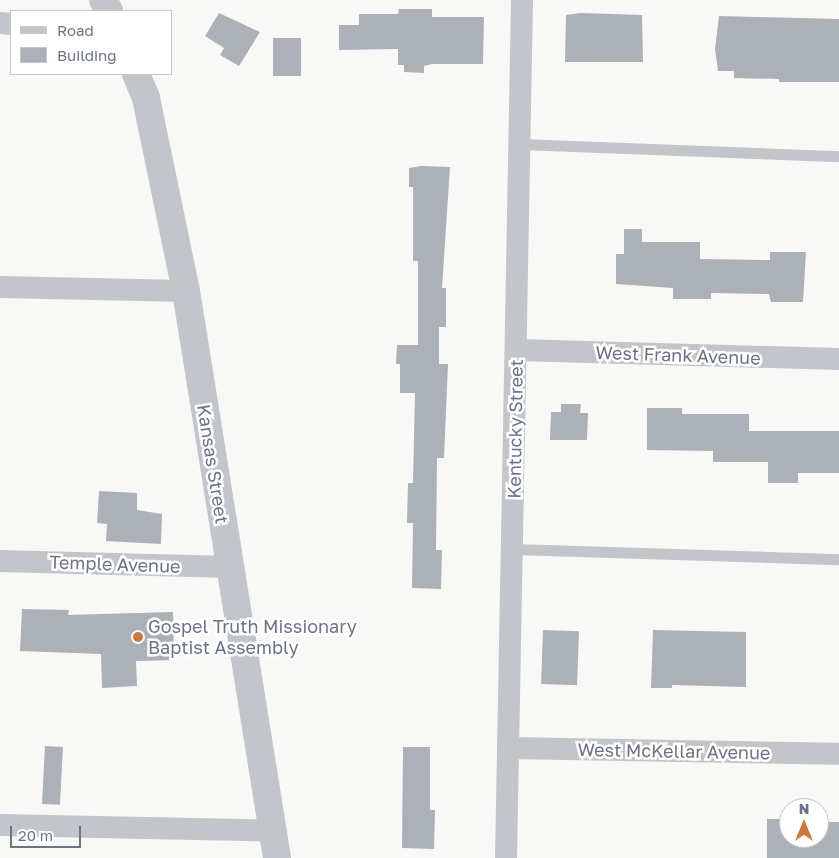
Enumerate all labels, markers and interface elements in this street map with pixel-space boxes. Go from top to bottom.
legend [10,10,172,75]
text: Road [57,21,94,39]
text: Building [57,46,117,64]
street label: West Frank Avenue [595,341,761,369]
street label: Kentucky Street [503,359,527,499]
street label: Kansas Street [193,403,233,525]
street label: Temple Avenue [49,551,181,577]
place label: Gospel Truth Missionary Baptist Assembly [148,616,357,659]
marker: Gospel Truth Missionary Baptist Assembly [132,631,144,643]
street label: West McKellar Avenue [577,739,771,763]
north arrow [779,798,829,848]
text: N [799,800,809,817]
scale bar [12,816,84,848]
text: 20 m [18,826,53,844]

